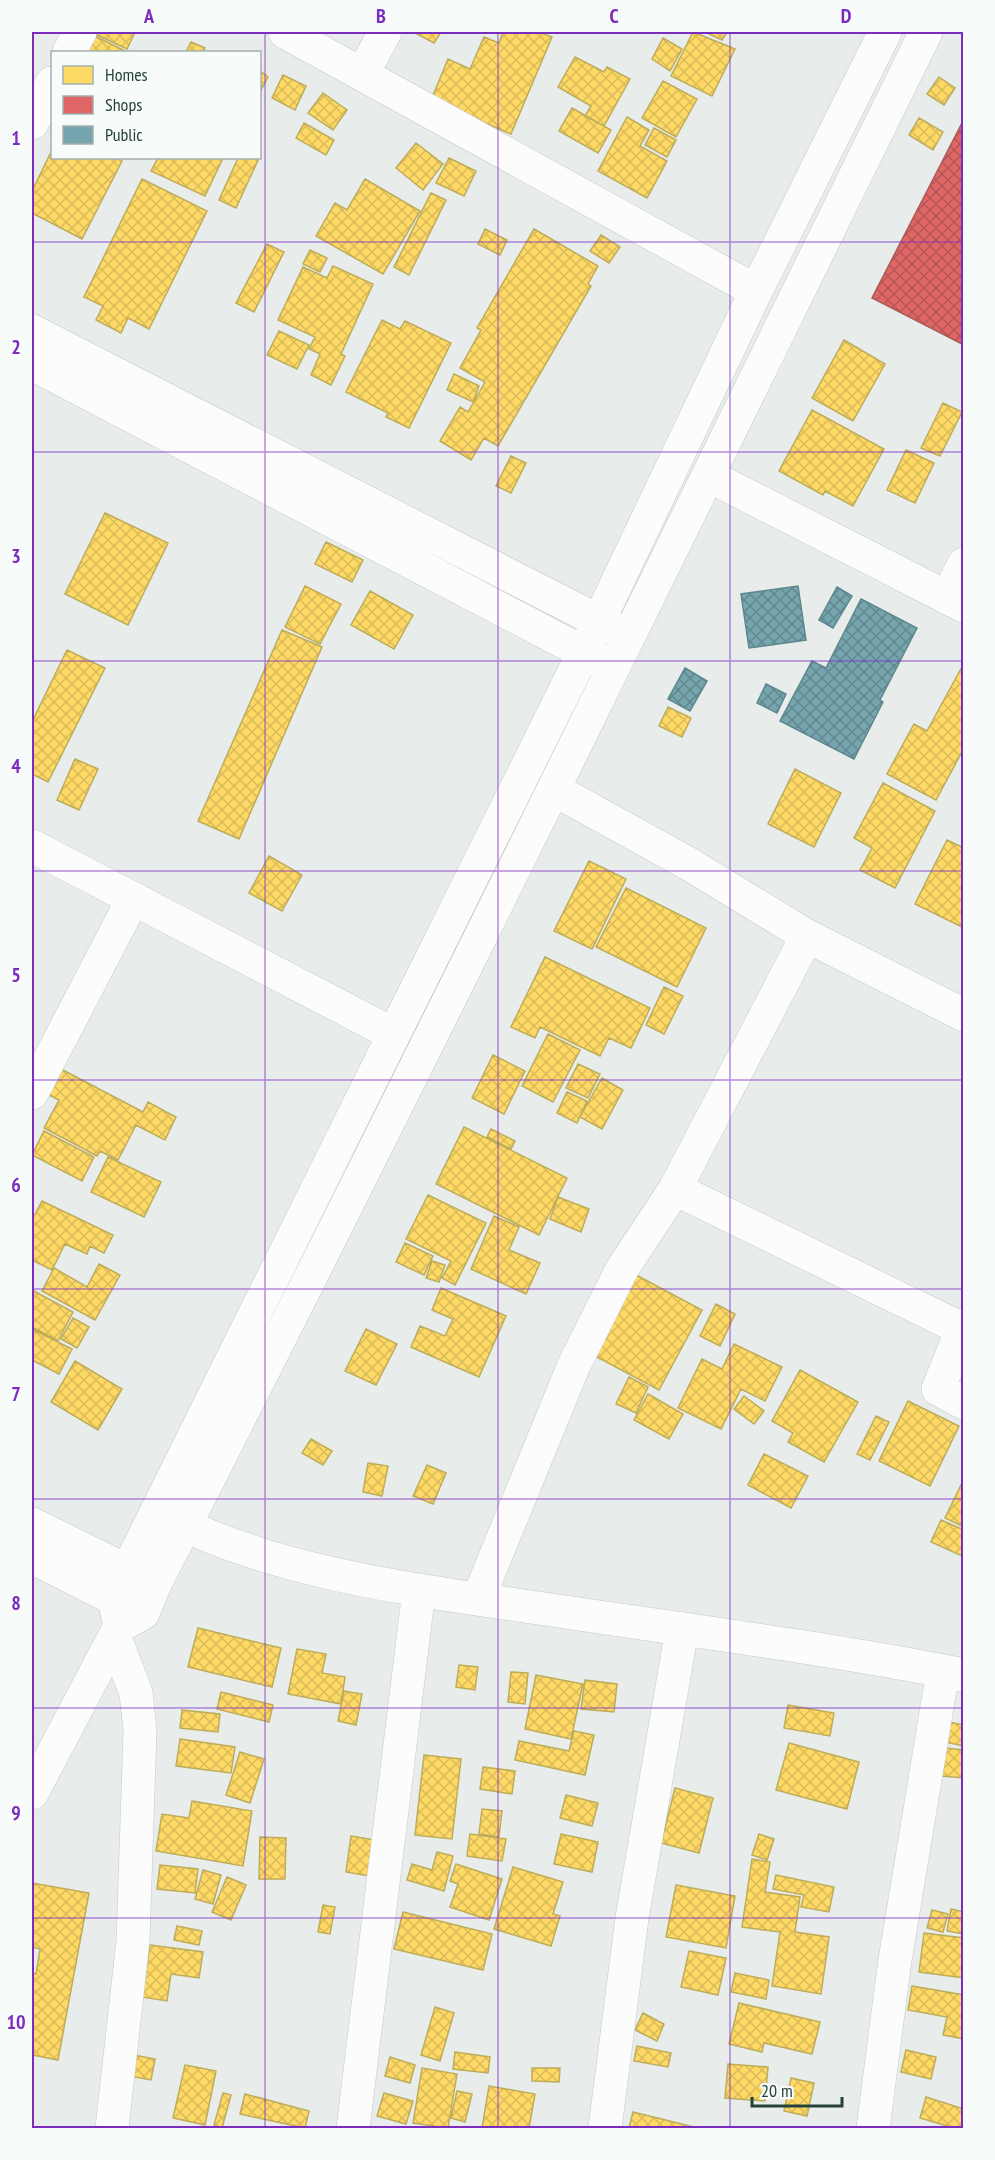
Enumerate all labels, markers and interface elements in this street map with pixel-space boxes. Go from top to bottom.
text: A [143,3,155,29]
text: B [376,3,386,29]
text: C [609,3,619,29]
text: D [841,3,852,29]
legend [51,51,261,159]
text: Homes [105,63,148,86]
text: Shops [105,93,142,116]
text: Public [105,123,143,146]
text: 1 [11,125,21,151]
text: 2 [11,334,21,360]
text: 3 [11,543,21,569]
text: 4 [11,753,21,779]
text: 5 [11,962,21,988]
text: 6 [11,1172,21,1198]
text: 7 [11,1381,21,1407]
text: 8 [11,1590,21,1616]
text: 9 [11,1800,21,1826]
text: 10 [6,2009,26,2035]
scale bar [752,2070,842,2108]
text: 20 m [761,2079,793,2102]

